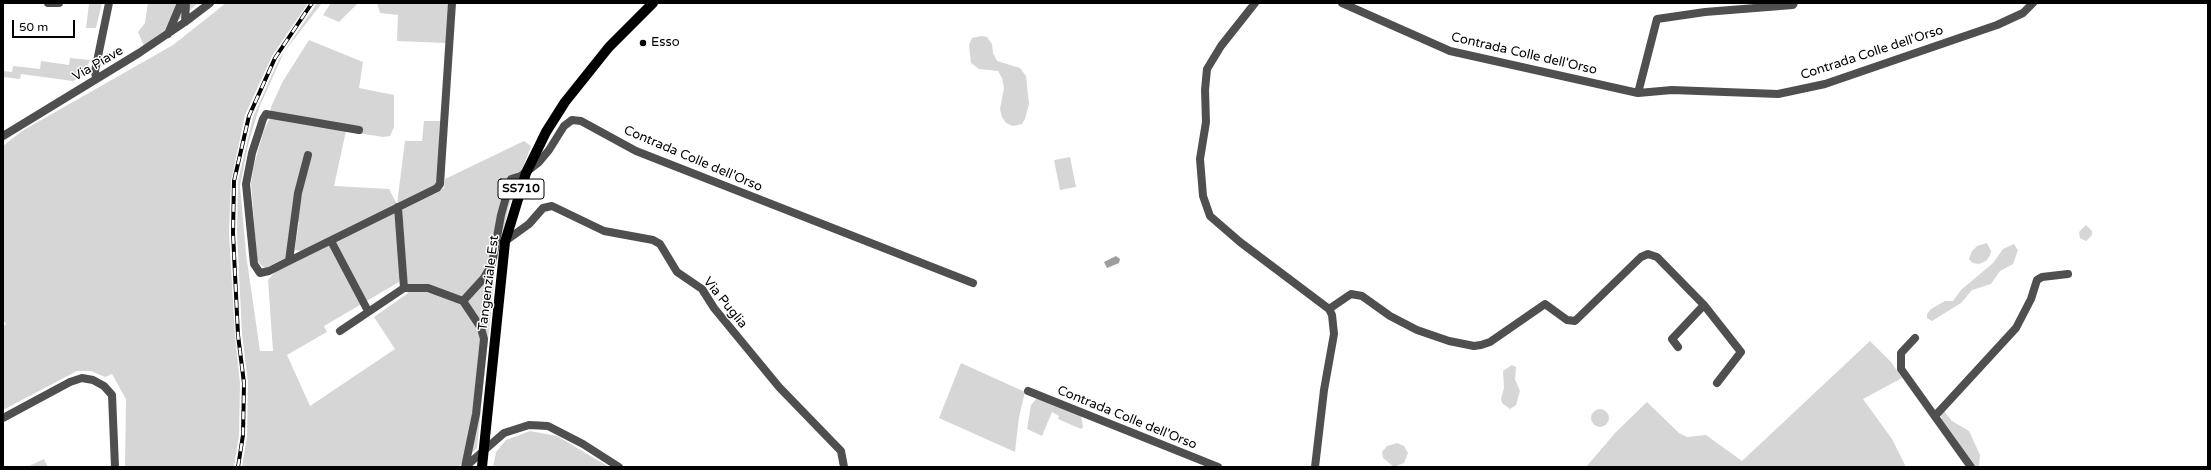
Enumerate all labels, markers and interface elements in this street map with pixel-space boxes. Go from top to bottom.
scale bar [14,12,77,38]
text: 50 m [19,20,48,34]
street label: Contrada Colle dell'Orso [1799,23,1945,83]
street label: Contrada Colle dell'Orso [1450,30,1598,78]
place label: Esso [651,35,680,51]
marker: Esso [638,38,648,48]
street label: Via Piave [70,43,126,85]
street label: Contrada Colle dell'Orso [621,123,765,195]
road number: SS710 [498,179,544,199]
street label: Tangenziale Est [475,234,503,332]
street label: Via Puglia [700,274,750,332]
street label: Contrada Colle dell'Orso [1055,383,1199,453]

